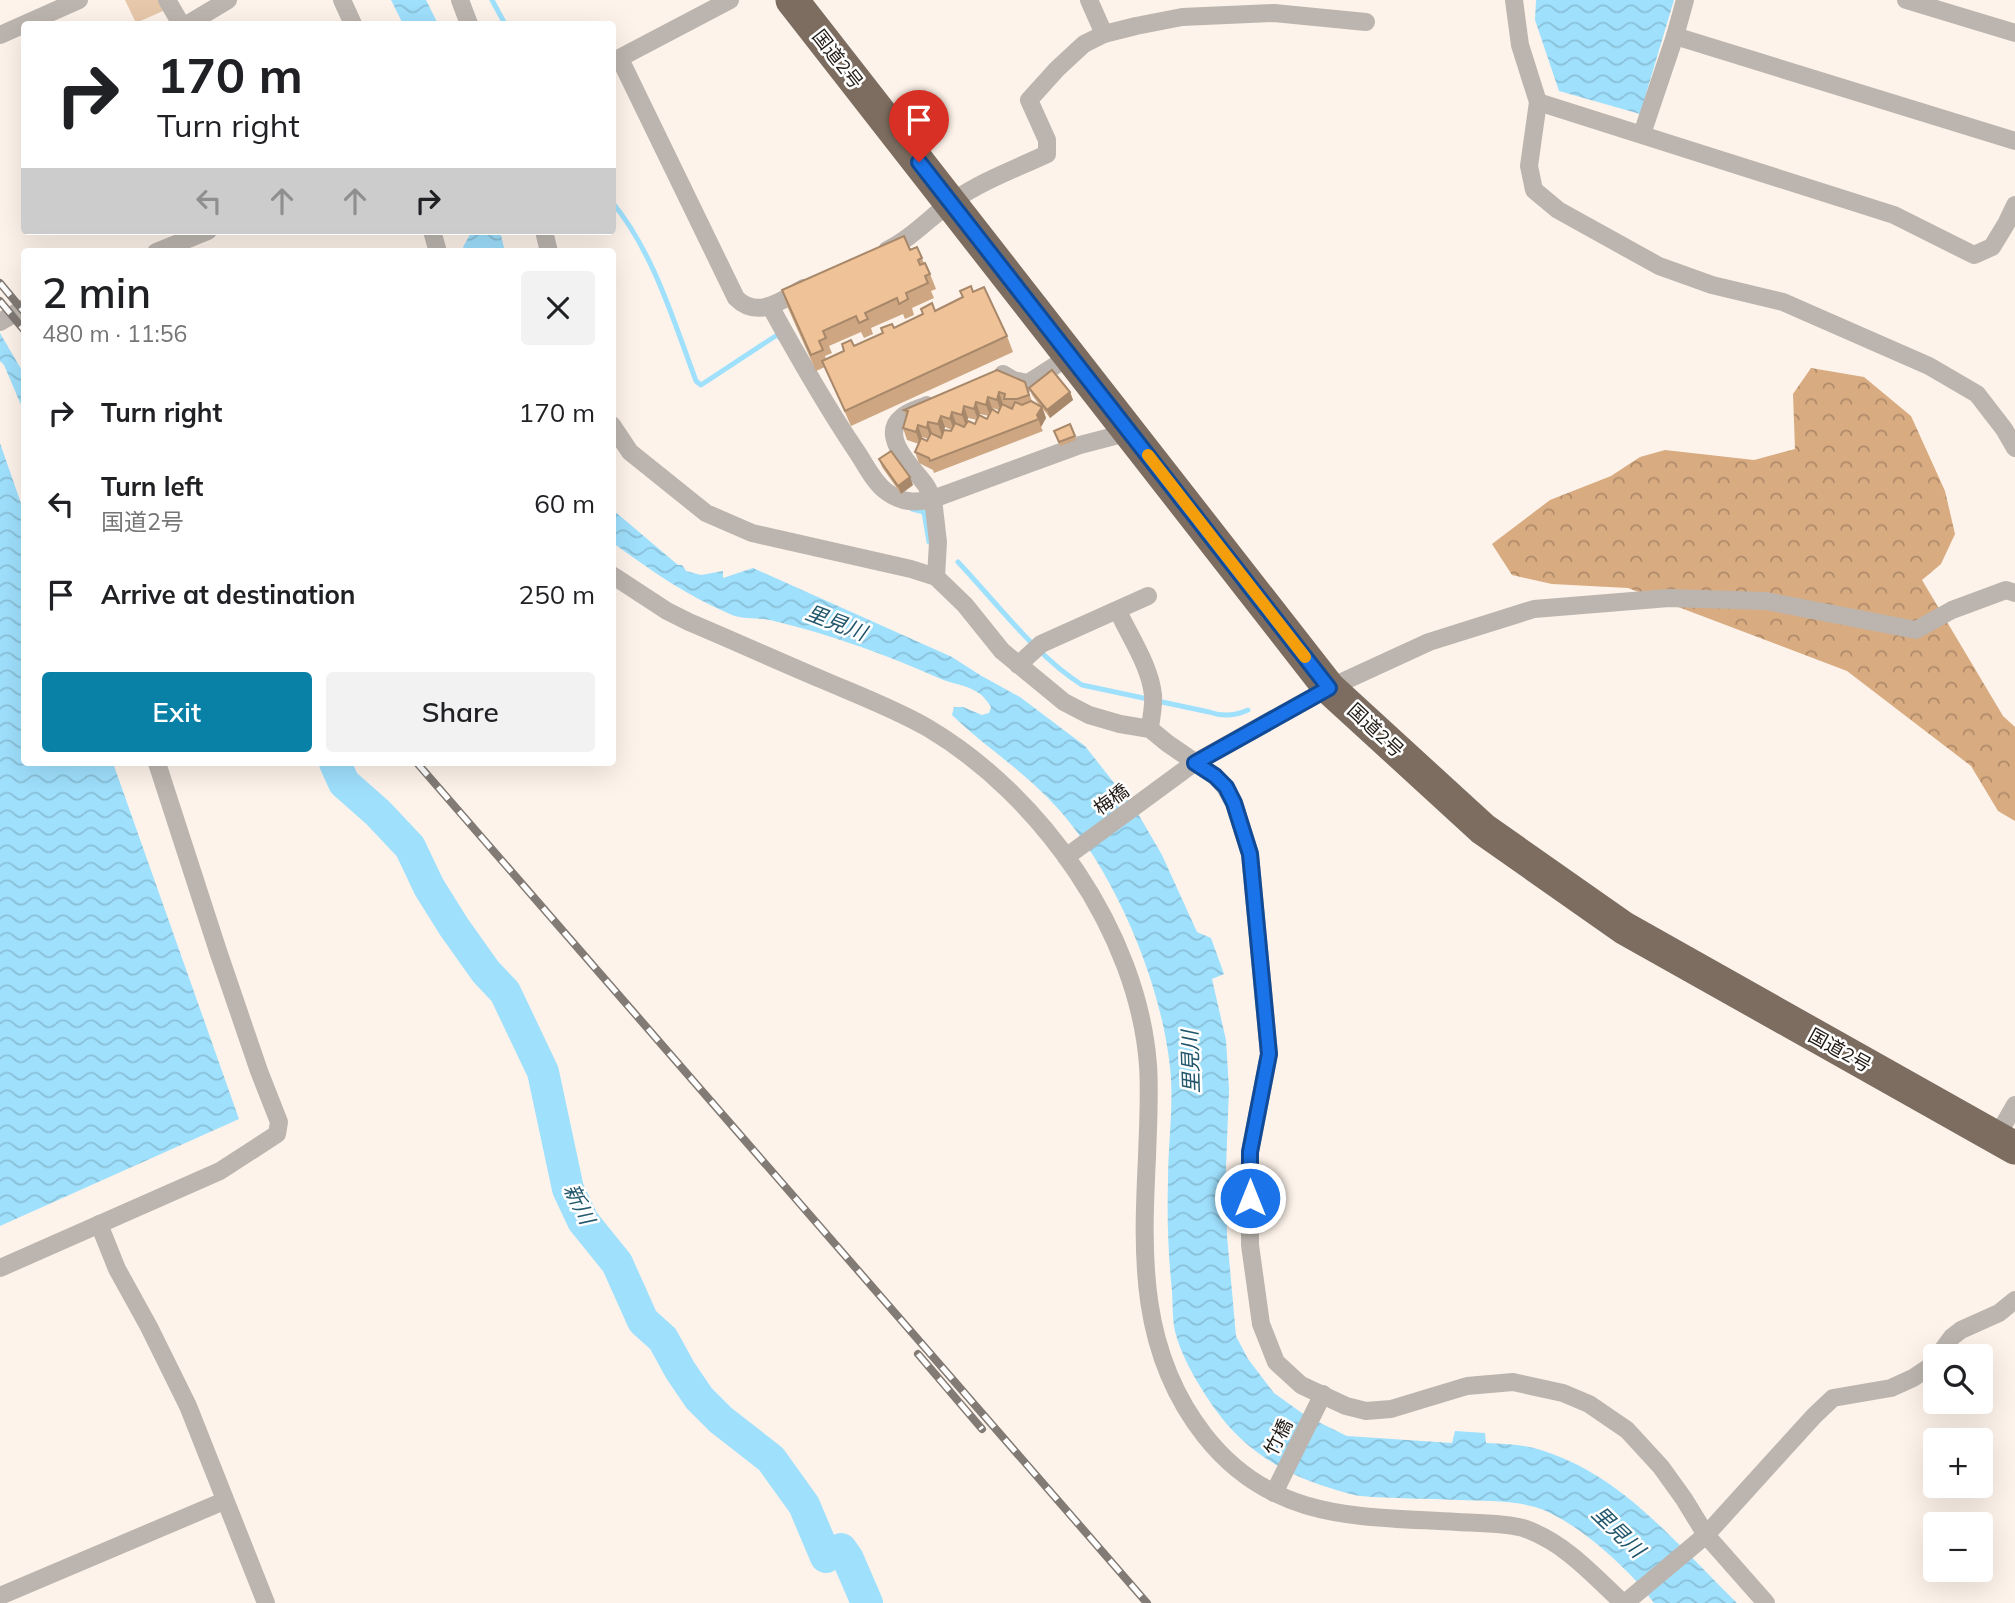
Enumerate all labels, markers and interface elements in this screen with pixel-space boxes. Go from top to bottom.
street label: 国道2号 [807,25,869,93]
text: 170 m [157,44,303,105]
icon: right [42,49,133,140]
pin [889,90,949,162]
icon: arrive [900,101,938,139]
text: Turn right [157,105,300,145]
icon: left [190,182,228,220]
icon: ahead [263,182,301,220]
icon: ahead [336,182,374,220]
icon: right [409,182,447,220]
text: 2 min [42,266,151,319]
button: close [521,271,595,345]
text: 480 m · 11:56 [42,319,187,348]
icon: right [42,394,80,432]
text: Turn right [101,396,222,429]
text: 170 m [519,396,595,429]
text: Turn left [101,470,203,503]
icon: left [42,485,80,523]
text: 60 m [534,487,595,520]
text: 国道2号 [101,507,184,536]
icon: arrive [42,576,80,614]
text: Arrive at destination [101,578,356,611]
text: 250 m [519,578,595,611]
water label: 里見川 [802,599,872,646]
button: Exit [42,672,312,752]
button: Share [326,672,595,752]
street label: 国道2号 [1343,698,1409,762]
street label: 梅橋 [1089,778,1133,820]
street label: 国道2号 [1804,1023,1876,1077]
water label: 里見川 [1176,1028,1204,1094]
position arrow [1213,1161,1287,1235]
water label: 新川 [559,1179,602,1230]
map controls [1923,1344,1993,1582]
button: search [1923,1344,1993,1414]
street label: 竹橋 [1259,1415,1297,1459]
button: + [1923,1428,1993,1498]
water label: 里見川 [1587,1500,1652,1564]
button: − [1923,1512,1993,1582]

